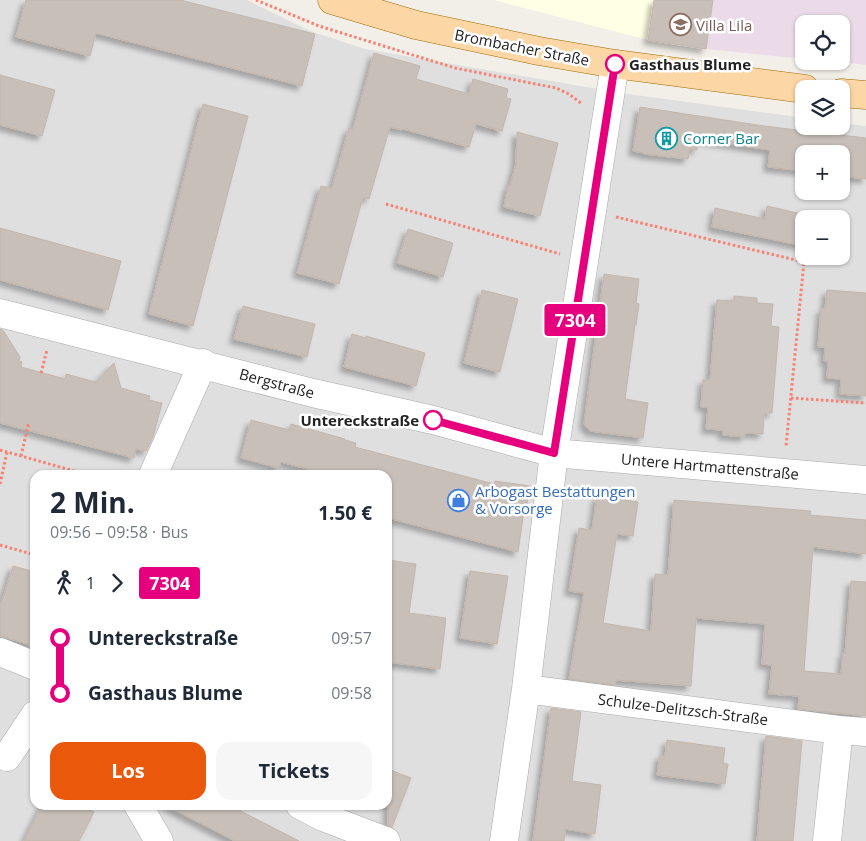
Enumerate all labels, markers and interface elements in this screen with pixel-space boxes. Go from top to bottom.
school or university icon: Villa Lila [668,13,692,37]
place label: Villa Lila [696,15,752,35]
map controls [795,15,850,265]
button: locate [795,15,850,70]
street label: Brombacher Straße [453,24,591,70]
marker: Gasthaus Blume [605,54,625,74]
place label: Gasthaus Blume [629,54,751,74]
button: layers [795,80,850,135]
building icon: Corner Bar [655,126,679,150]
place label: Corner Bar [683,128,759,148]
button: + [795,145,850,200]
button: − [795,210,850,265]
line badge: 7304 [540,304,610,336]
text: 7304 [554,308,596,332]
street label: Bergstraße [237,363,317,403]
place label: Untereckstraße [300,410,419,430]
marker: Untereckstraße [423,410,443,430]
street label: Untere Hartmattenstraße [620,448,800,484]
place label: Arbogast Bestattungen & Vorsorge [475,481,636,518]
text: 2 Min. [50,483,135,521]
shop icon: Arbogast Bestattungen & Vorsorge [447,488,471,512]
text: 1.50 € [318,500,372,526]
text: 09:56 – 09:58 · Bus [50,521,188,543]
icon: walk [50,569,78,597]
icon: forward [103,569,131,597]
text: 7304 [149,571,190,595]
text: 1 [86,572,95,594]
text: Untereckstraße [88,625,238,651]
text: 09:57 [331,627,372,649]
text: Gasthaus Blume [88,680,243,706]
text: 09:58 [331,682,372,704]
street label: Schulze-Delitzsch-Straße [597,689,769,729]
button: Los [50,742,206,800]
button: Tickets [216,742,372,800]

